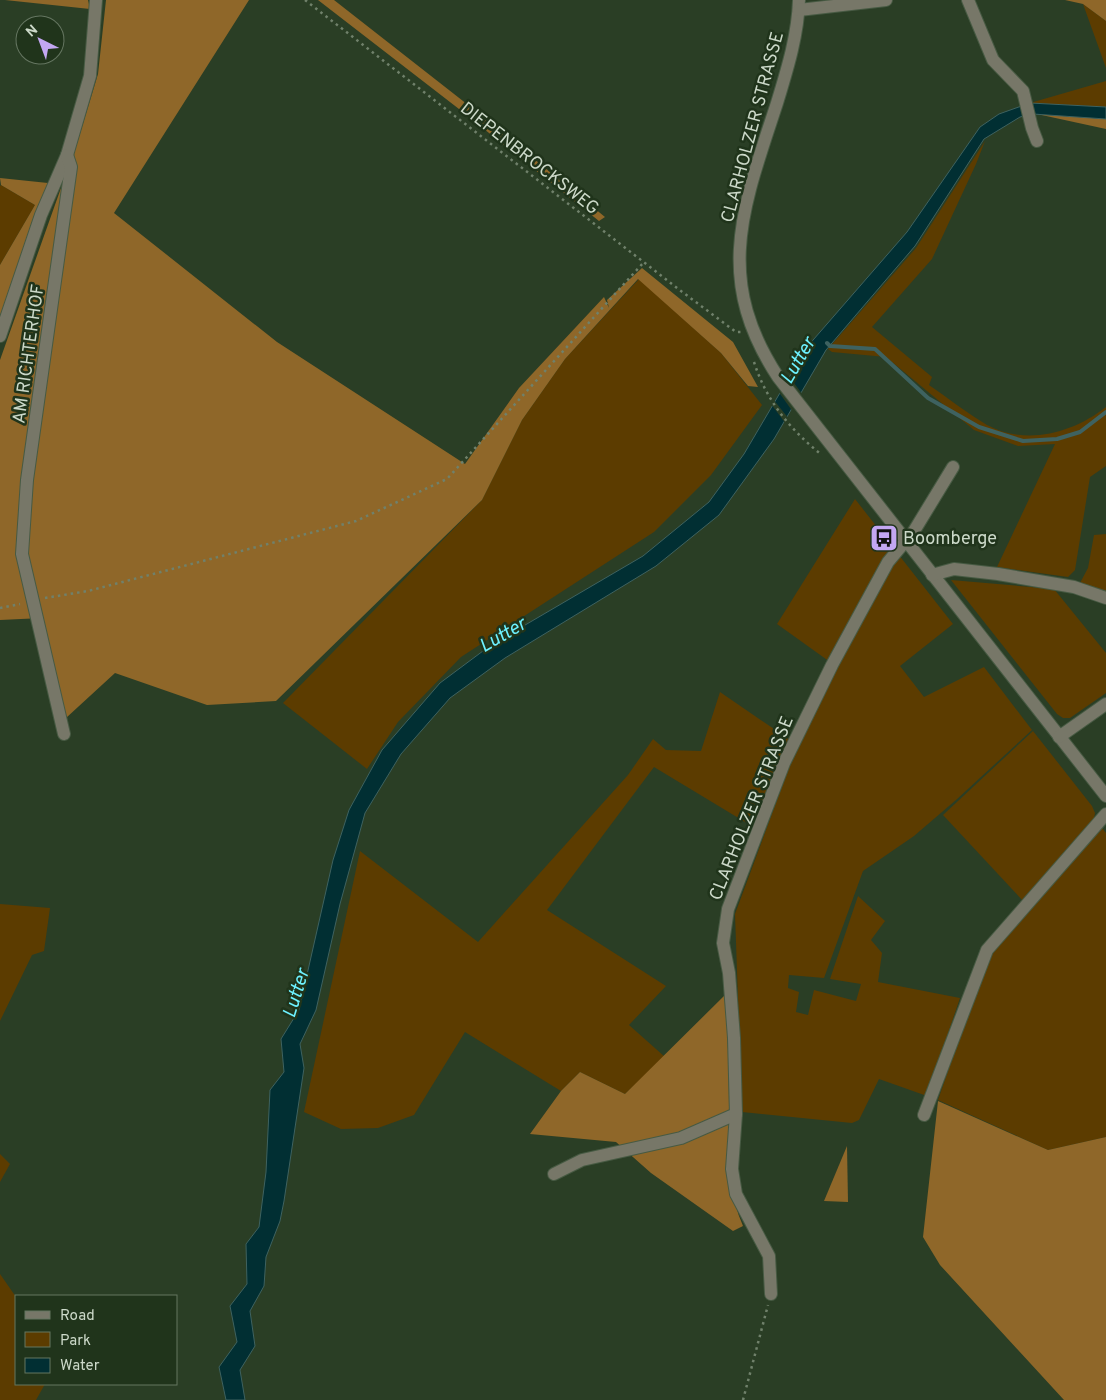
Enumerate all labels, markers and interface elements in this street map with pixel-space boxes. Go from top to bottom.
north arrow [15,15,65,65]
text: N [23,22,42,41]
street label: CLARHOLZER STRASSE [717,29,790,225]
street label: DIEPENBROCKSWEG [455,98,603,221]
street label: AM RICHTERHOF [8,283,51,425]
water label: Lutter [776,332,823,389]
bus stop icon: Boomberge [869,523,899,553]
place label: Boomberge [903,528,997,551]
water label: Lutter [475,612,532,659]
street label: CLARHOLZER STRASSE [705,713,800,904]
water label: Lutter [278,964,316,1021]
legend [15,1295,178,1385]
text: Road [60,1307,95,1326]
text: Park [60,1332,91,1351]
text: Water [60,1357,100,1376]

